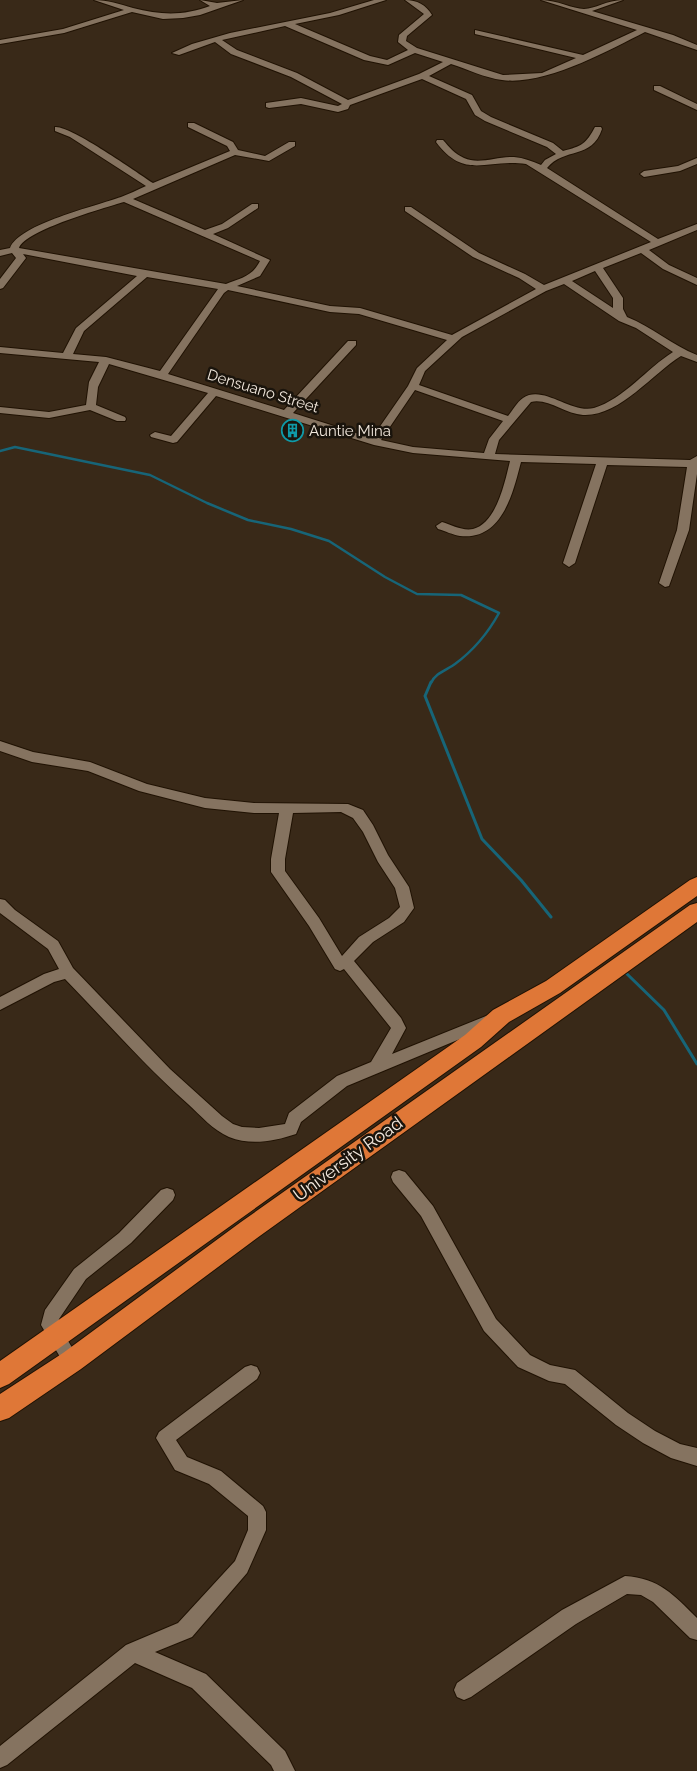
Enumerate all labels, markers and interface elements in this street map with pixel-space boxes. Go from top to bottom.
street label: Densuano Street [205,365,321,417]
building icon: Auntie Mina [281,419,305,443]
place label: Auntie Mina [309,422,391,440]
street label: University Road [289,1112,406,1205]

